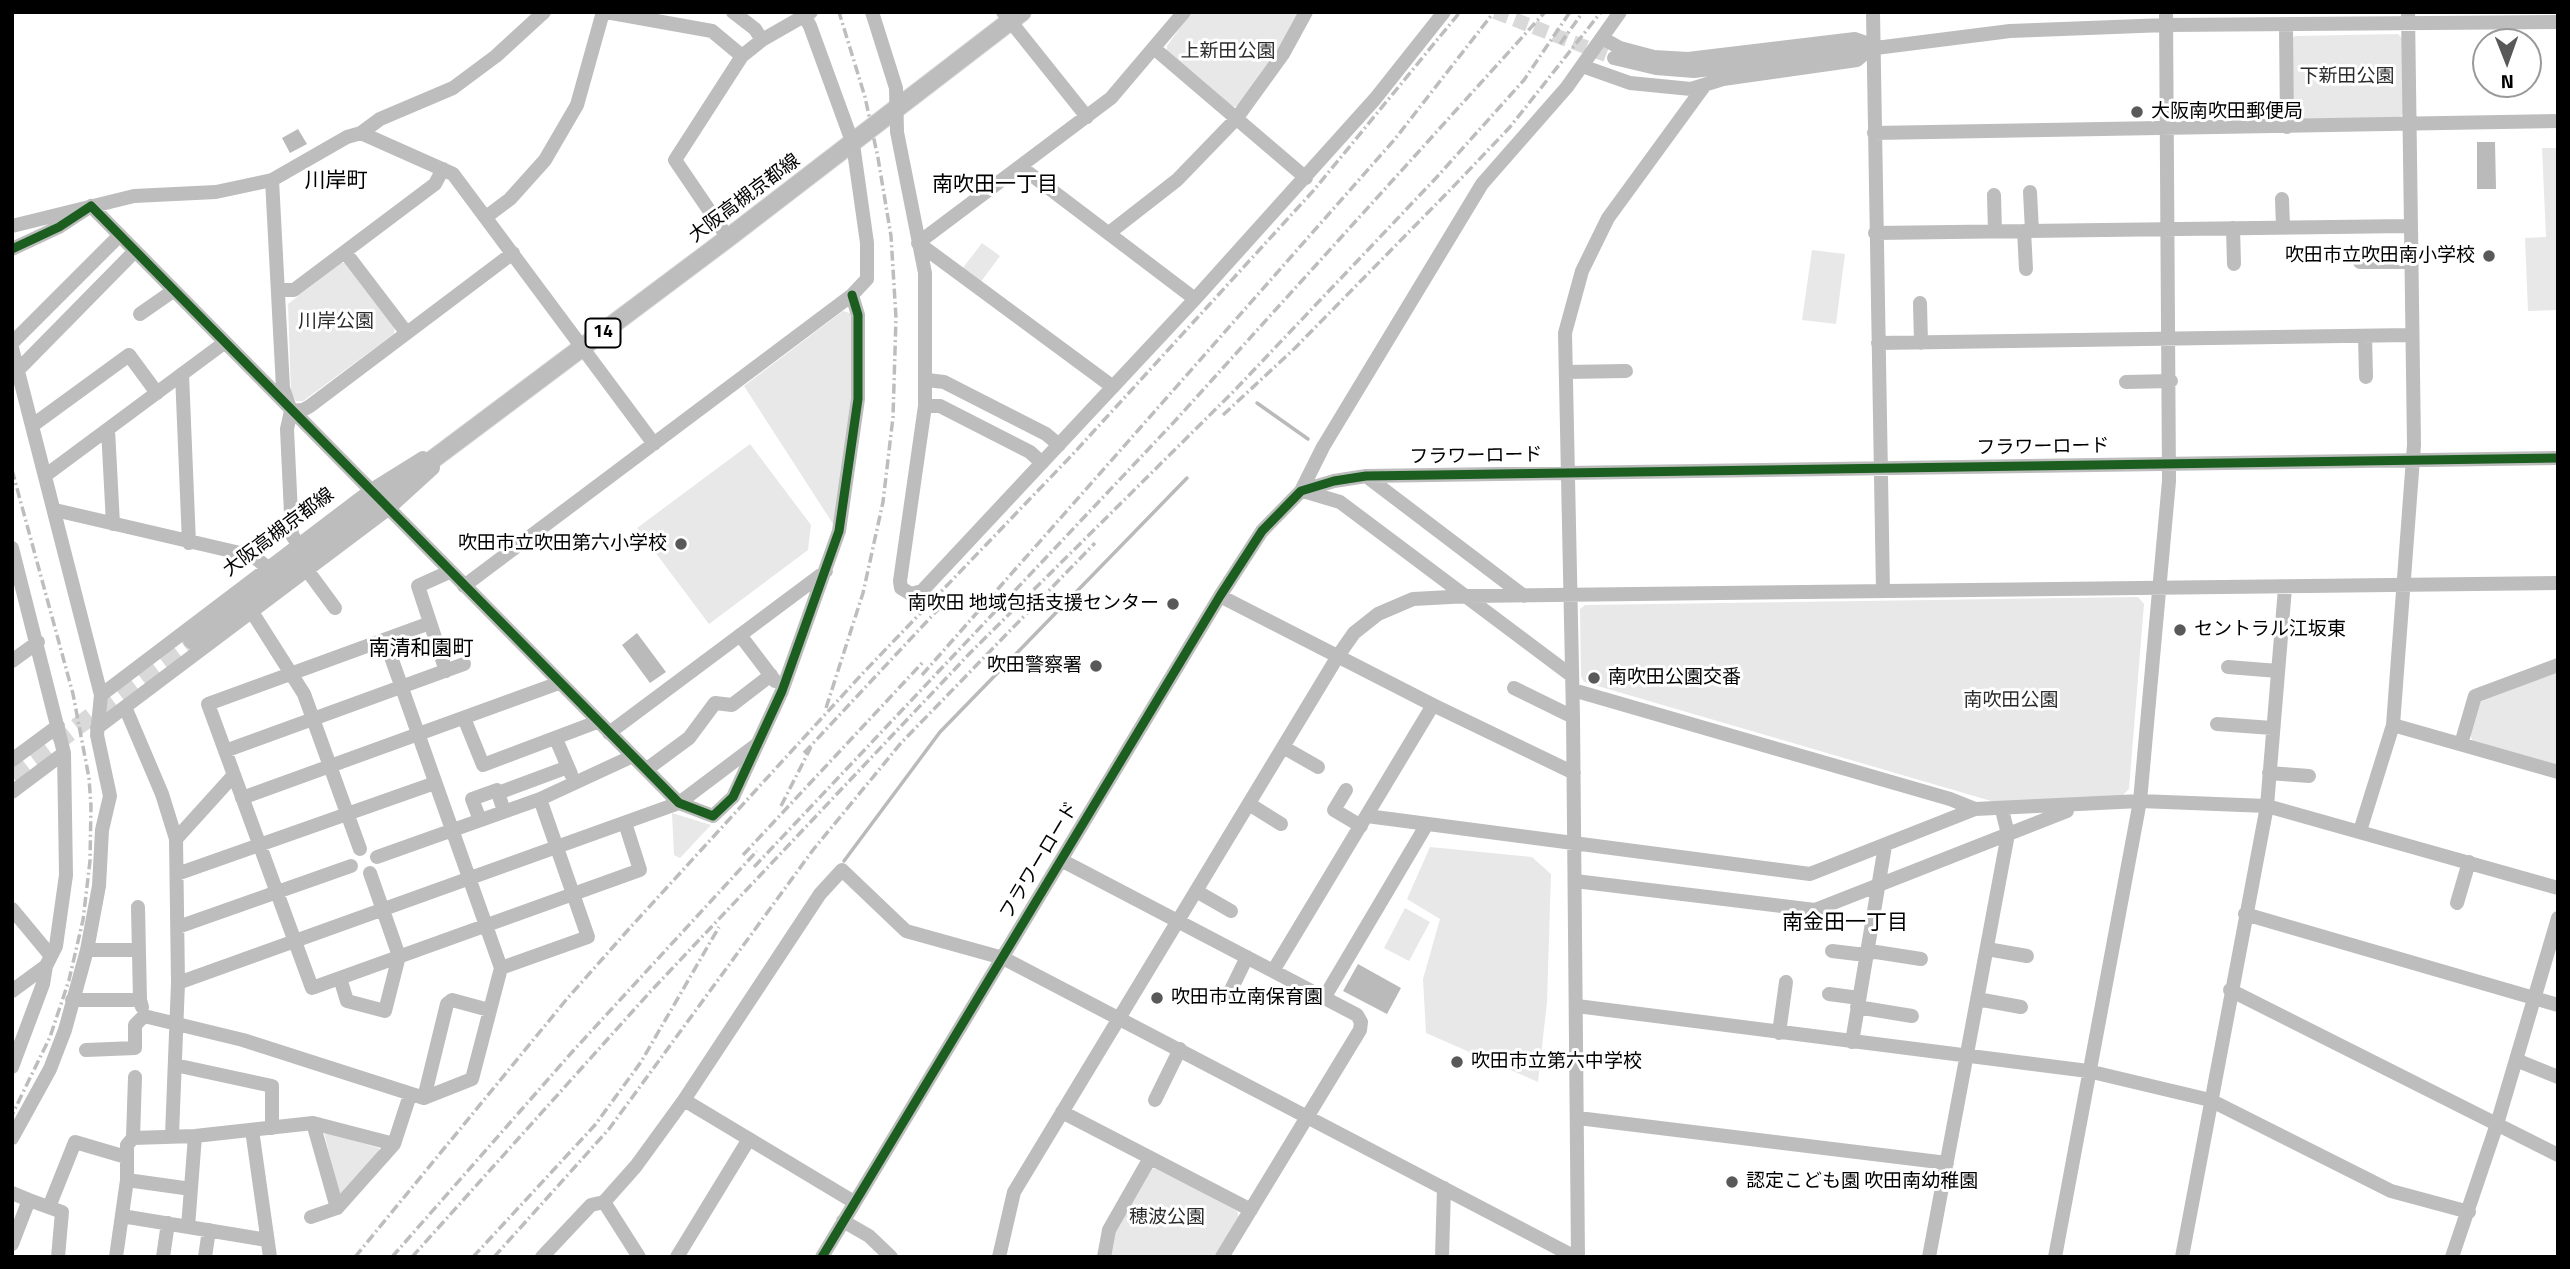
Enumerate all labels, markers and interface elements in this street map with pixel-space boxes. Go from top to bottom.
north arrow [2472,28,2542,98]
park label: 上新田公園 [1181,41,1275,63]
park label: 下新田公園 [2300,66,2394,88]
text: N [2501,68,2514,97]
place label: 大阪南吹田郵便局 [2151,101,2303,123]
marker: 大阪南吹田郵便局 [2129,104,2145,120]
street label: 大阪高槻京都線 [685,150,805,248]
district label: 川岸町 [305,169,367,195]
district label: 南吹田一丁目 [932,173,1058,199]
place label: 吹田市立吹田南小学校 [2285,245,2475,267]
marker: 吹田市立吹田南小学校 [2481,248,2497,264]
park label: 川岸公園 [298,311,374,333]
road number: 14 [586,318,620,348]
street label: フラワーロード [1976,435,2110,461]
street label: フラワーロード [1409,444,1543,470]
street label: 大阪高槻京都線 [219,484,339,582]
place label: 吹田市立吹田第六小学校 [458,533,667,555]
marker: 吹田市立吹田第六小学校 [673,536,689,552]
place label: 南吹田 地域包括支援センター [908,593,1159,615]
marker: 南吹田 地域包括支援センター [1165,596,1181,612]
place label: セントラル江坂東 [2194,619,2346,641]
marker: セントラル江坂東 [2172,622,2188,638]
district label: 南清和園町 [369,637,473,663]
place label: 吹田警察署 [987,655,1082,677]
marker: 吹田警察署 [1088,658,1104,674]
place label: 南吹田公園交番 [1608,667,1741,689]
marker: 南吹田公園交番 [1586,670,1602,686]
park label: 南吹田公園 [1964,690,2058,712]
street label: フラワーロード [996,798,1084,924]
district label: 南金田一丁目 [1782,911,1908,937]
place label: 吹田市立南保育園 [1171,987,1323,1009]
marker: 吹田市立南保育園 [1149,990,1165,1006]
place label: 吹田市立第六中学校 [1471,1051,1642,1073]
marker: 吹田市立第六中学校 [1449,1054,1465,1070]
place label: 認定こども園 吹田南幼稚園 [1746,1171,1978,1193]
marker: 認定こども園 吹田南幼稚園 [1724,1174,1740,1190]
park label: 穂波公園 [1129,1207,1205,1229]

